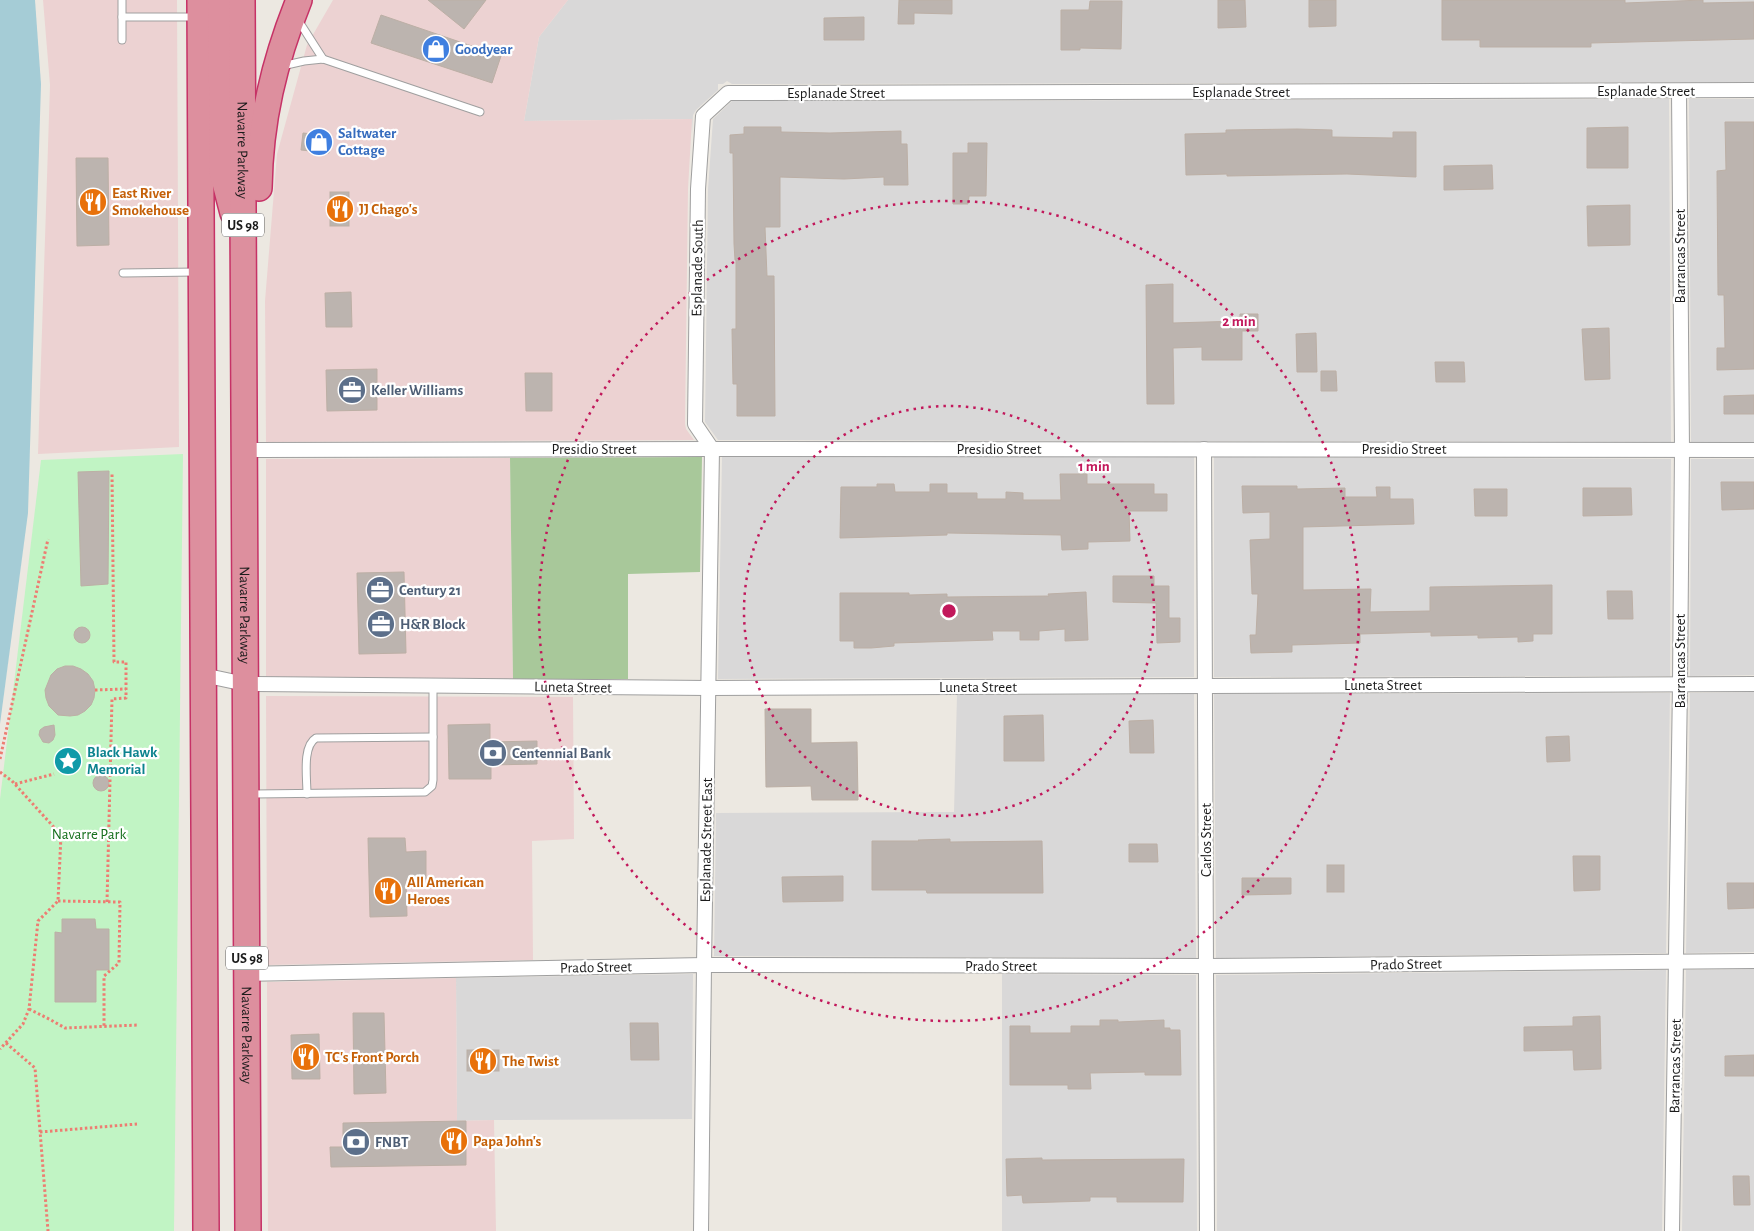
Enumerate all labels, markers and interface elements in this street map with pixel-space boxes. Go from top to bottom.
shop icon: Goodyear [421,34,451,64]
place label: Goodyear [455,42,513,57]
street label: Esplanade Street [1597,84,1695,99]
street label: Esplanade Street [1192,85,1290,100]
street label: Esplanade Street [787,86,885,101]
street label: Navarre Parkway [234,101,250,199]
place label: Saltwater Cottage [338,126,397,158]
shop icon: Saltwater Cottage [304,127,334,157]
place label: East River Smokehouse [112,186,189,218]
restaurant icon: East River Smokehouse [78,187,108,217]
restaurant icon: JJ Chago's [325,194,355,224]
place label: JJ Chago's [359,202,418,217]
street label: Barrancas Street [1673,208,1688,303]
road number: US 98 [222,214,264,236]
street label: Esplanade South [689,219,706,317]
text: 2 min [1222,314,1256,329]
office icon: Keller Williams [337,375,367,405]
place label: Keller Williams [371,383,463,398]
street label: Presidio Street [551,442,637,457]
street label: Presidio Street [956,442,1042,457]
street label: Presidio Street [1361,442,1447,457]
text: 1 min [1078,459,1110,474]
street label: Navarre Parkway [237,566,252,664]
office icon: Century 21 [365,575,395,605]
place label: Century 21 [399,583,461,598]
centre of rings [940,602,958,620]
office icon: H&R Block [366,609,396,639]
street label: Barrancas Street [1673,613,1688,708]
place label: H&R Block [400,617,466,632]
street label: Luneta Street [1344,678,1422,693]
street label: Luneta Street [534,679,612,696]
street label: Luneta Street [939,680,1017,695]
bank icon: Centennial Bank [478,738,508,768]
place label: Black Hawk Memorial [87,745,158,777]
place icon: Black Hawk Memorial [53,746,83,776]
place label: Centennial Bank [512,746,611,761]
street label: Esplanade Street East [698,777,715,902]
street label: Carlos Street [1199,803,1214,877]
park label: Navarre Park [52,827,126,842]
place label: All American Heroes [407,875,484,907]
restaurant icon: All American Heroes [373,876,403,906]
road number: US 98 [226,946,268,970]
street label: Prado Street [1370,956,1442,973]
street label: Prado Street [560,959,632,976]
street label: Prado Street [965,959,1037,974]
street label: Navarre Parkway [239,986,254,1084]
street label: Barrancas Street [1667,1018,1684,1114]
restaurant icon: TC's Front Porch [291,1042,321,1072]
restaurant icon: The Twist [468,1046,498,1076]
place label: TC's Front Porch [325,1050,419,1065]
place label: The Twist [502,1054,559,1069]
restaurant icon: Papa John's [439,1126,469,1156]
bank icon: FNBT [341,1127,371,1157]
place label: Papa John's [473,1134,542,1149]
place label: FNBT [375,1135,409,1150]

